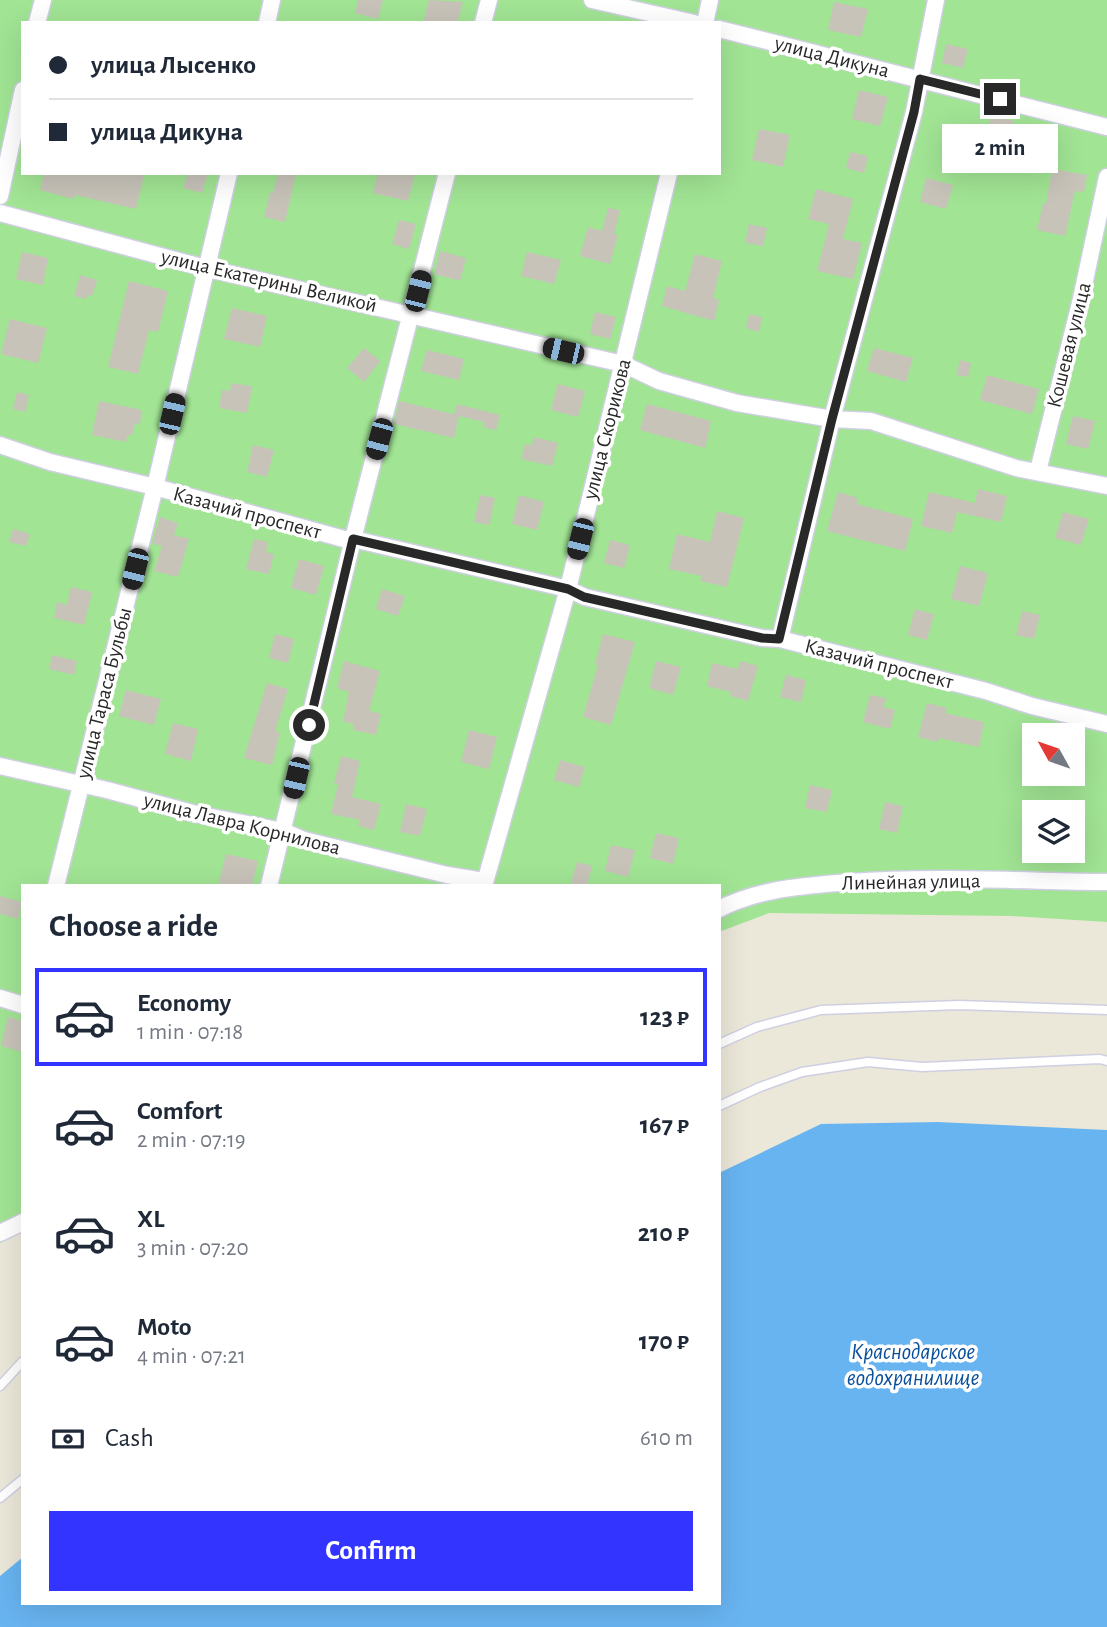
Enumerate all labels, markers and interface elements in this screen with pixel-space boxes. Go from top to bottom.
street label: улица Дикуна [772,32,892,81]
text: улица Лысенко [91,52,256,78]
route end [984,83,1016,115]
text: улица Дикуна [91,119,243,145]
callout: 2 min [942,124,1058,172]
text: 2 min [974,137,1026,160]
street label: улица Екатерины Великой [158,246,379,316]
car [403,268,434,314]
street label: Кошевая улица [1043,280,1095,410]
car [541,336,586,366]
street label: улица Скорикова [579,356,635,503]
car [158,391,187,437]
car [364,416,395,462]
street label: Казачий проспект [171,483,324,543]
car [565,516,596,562]
car [120,546,151,592]
street label: улица Тараса Бульбы [72,605,135,782]
street label: Казачий проспект [802,635,956,693]
route start [293,709,325,741]
north arrow [1022,723,1085,786]
map controls [1022,723,1085,863]
car [282,755,311,801]
street label: улица Лавра Корнилова [140,789,343,859]
button: layers [1022,800,1085,863]
street label: Линейная улица [841,870,981,894]
text: Choose a ride [49,910,218,942]
icon: car [53,986,116,1049]
text: Economy [137,990,231,1016]
text: 123 ₽ [640,1004,689,1030]
text: 1 min · 07:18 [137,1021,243,1044]
icon: car [53,1094,116,1157]
text: Comfort [137,1098,222,1124]
text: 167 ₽ [640,1112,689,1138]
text: 2 min · 07:19 [137,1129,246,1152]
icon: car [53,1202,116,1265]
text: XL [137,1206,164,1232]
text: 210 ₽ [638,1220,689,1246]
text: 3 min · 07:20 [137,1237,249,1260]
icon: car [53,1310,116,1373]
text: Moto [137,1314,192,1340]
text: 170 ₽ [639,1328,689,1354]
water label: Краснодарское водохранилище [847,1341,979,1390]
text: 4 min · 07:21 [137,1345,246,1368]
icon: cash [49,1420,87,1458]
text: Cash [105,1425,154,1451]
text: 610 m [640,1427,693,1450]
button: Confirm [49,1511,693,1591]

